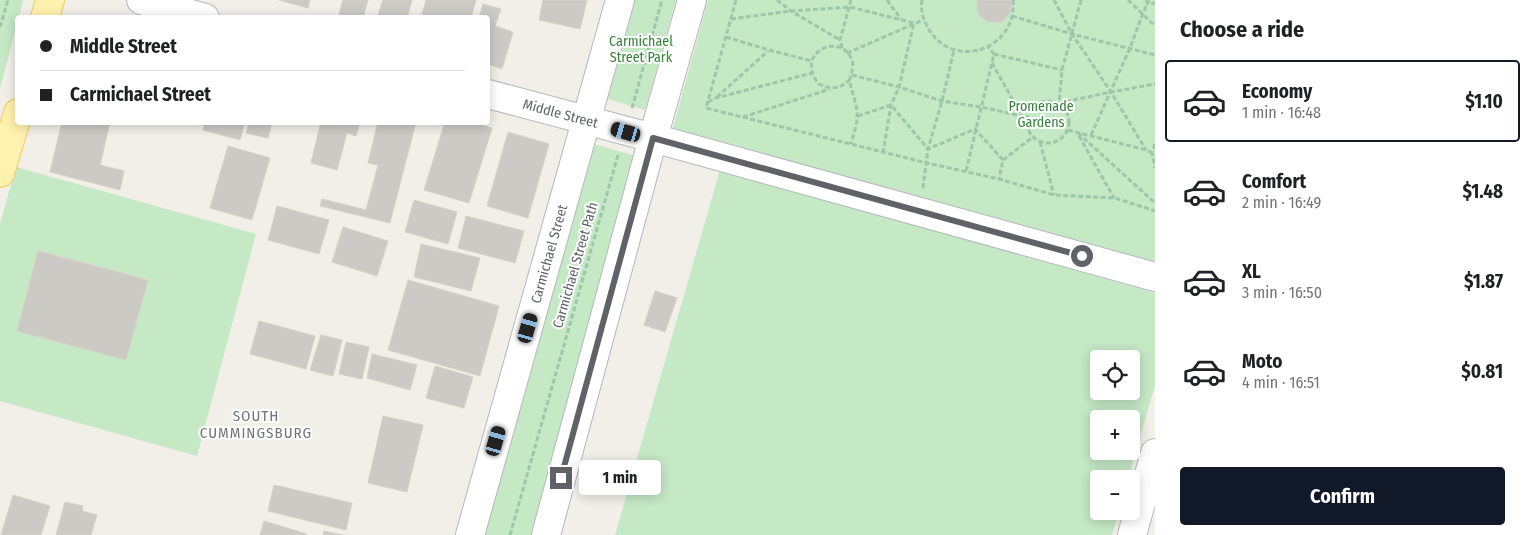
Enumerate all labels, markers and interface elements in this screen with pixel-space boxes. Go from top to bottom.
text: Choose a ride [1180,16,1304,43]
park label: Carmichael Street Park [609,33,673,66]
text: Middle Street [70,35,177,58]
icon: car [1182,79,1227,124]
text: Economy [1242,80,1312,103]
text: Carmichael Street [70,83,211,106]
text: $1.10 [1465,90,1503,113]
street label: Middle Street [521,96,600,132]
park label: Promenade Gardens [1008,98,1074,131]
text: 1 min · 16:48 [1242,103,1321,122]
car [609,121,642,143]
icon: car [1182,169,1227,214]
text: Comfort [1242,170,1306,193]
text: $1.48 [1462,180,1503,203]
text: 2 min · 16:49 [1242,193,1321,212]
street label: Carmichael Street Path [549,200,602,330]
street label: Carmichael Street [527,202,571,305]
route start [1071,245,1093,267]
icon: car [1182,259,1227,304]
text: XL [1242,260,1261,283]
text: $1.87 [1464,270,1503,293]
text: 3 min · 16:50 [1242,283,1322,302]
car [516,312,539,344]
icon: car [1182,349,1227,394]
map controls [1090,350,1140,520]
button: locate [1090,350,1140,400]
text: Moto [1242,350,1282,373]
text: $0.81 [1461,360,1503,383]
text: 4 min · 16:51 [1242,373,1320,392]
district label: SOUTH CUMMINGSBURG [200,407,312,442]
button: + [1090,410,1140,460]
car [484,425,507,457]
callout: 1 min [578,460,661,496]
route end [550,467,572,489]
button: Confirm [1180,467,1505,525]
text: 1 min [603,468,637,487]
button: − [1090,470,1140,520]

